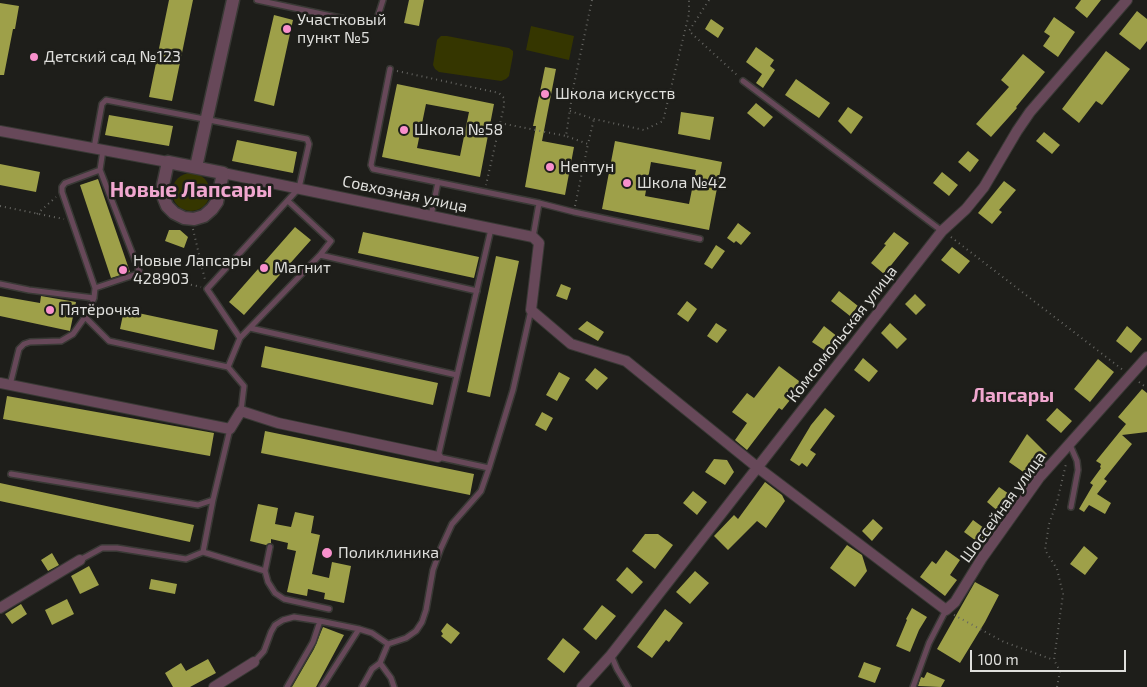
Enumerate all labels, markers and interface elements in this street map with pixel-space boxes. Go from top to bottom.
place label: Участковый пункт №5 [297,10,386,48]
marker: Участковый пункт №5 [281,23,293,35]
place label: Детский сад №123 [44,47,181,67]
marker: Детский сад №123 [28,51,40,63]
place label: Школа искусств [555,84,675,104]
marker: Школа искусств [539,88,551,100]
place label: Школа №58 [414,120,503,140]
marker: Школа №58 [398,124,410,136]
place label: Нептун [560,157,614,177]
marker: Нептун [544,161,556,173]
street label: Совхозная улица [341,171,469,217]
place label: Школа №42 [637,173,727,193]
district label: Новые Лапсары [110,177,272,203]
marker: Школа №42 [621,177,633,189]
place label: Новые Лапсары 428903 [133,251,251,289]
place label: Магнит [274,258,331,278]
marker: Магнит [258,262,270,274]
street label: Комсомольская улица [783,262,901,406]
marker: Новые Лапсары 428903 [117,264,129,276]
place label: Пятёрочка [60,300,140,320]
marker: Пятёрочка [44,304,56,316]
district label: Лапсары [972,385,1054,407]
street label: Шоссейная улица [956,448,1050,566]
place label: Поликлиника [338,543,439,563]
marker: Поликлиника [320,546,334,560]
scale bar [972,640,1128,672]
text: 100 m [978,650,1019,668]

